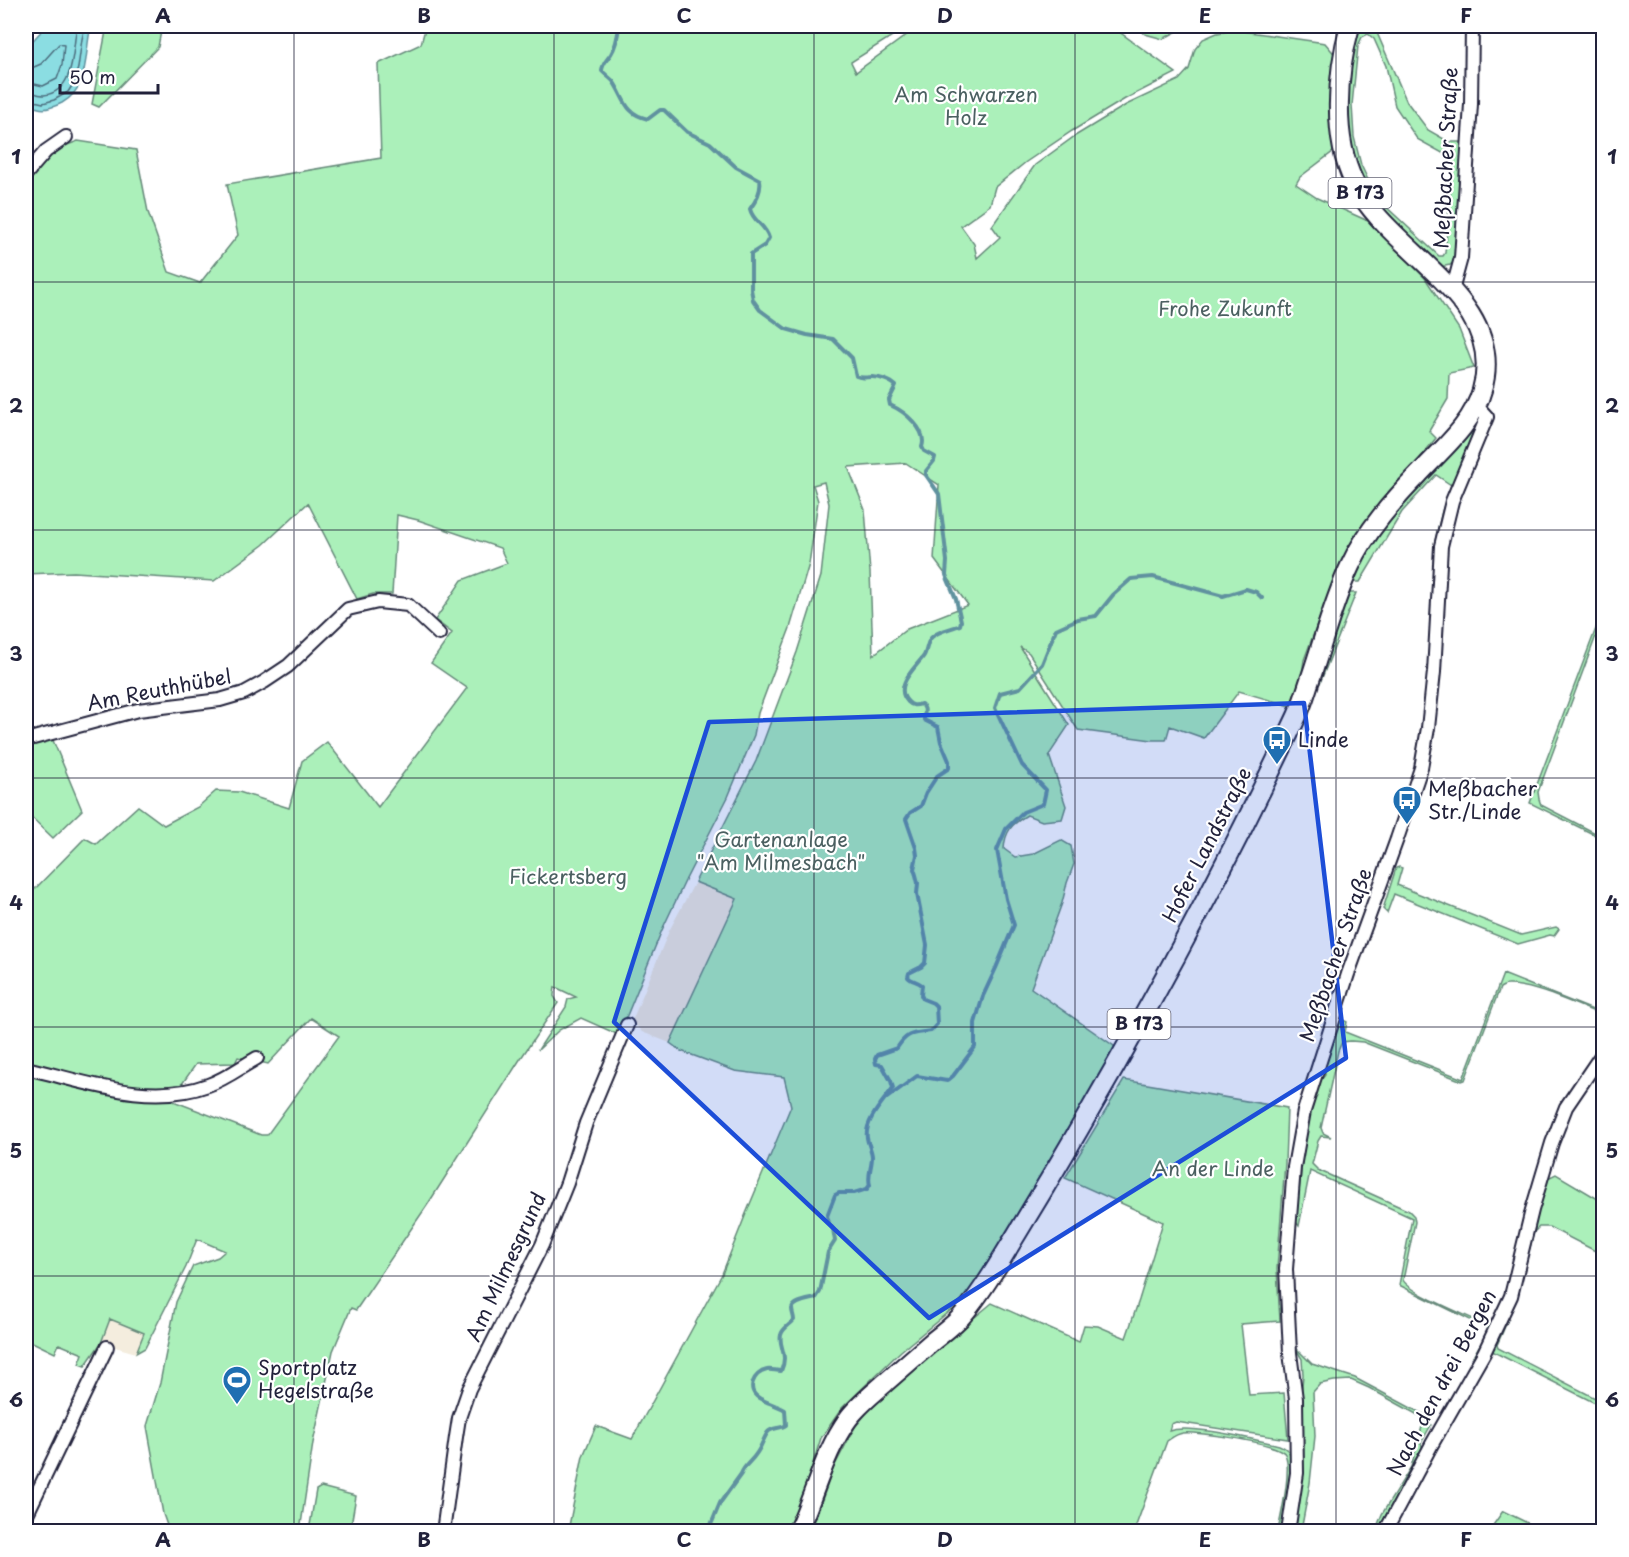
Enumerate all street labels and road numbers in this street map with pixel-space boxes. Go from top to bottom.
street label: Meßbacher Straße [1425,66,1465,249]
road number: B 173 [1328,178,1392,208]
street label: Am Reuthhübel [84,660,234,718]
street label: Hofer Landstraße [1154,762,1258,928]
street label: Meßbacher Straße [1291,864,1379,1045]
road number: B 173 [1108,1009,1170,1039]
street label: Am Milmesgrund [457,1187,553,1346]
street label: Nach den drei Bergen [1379,1284,1503,1481]

